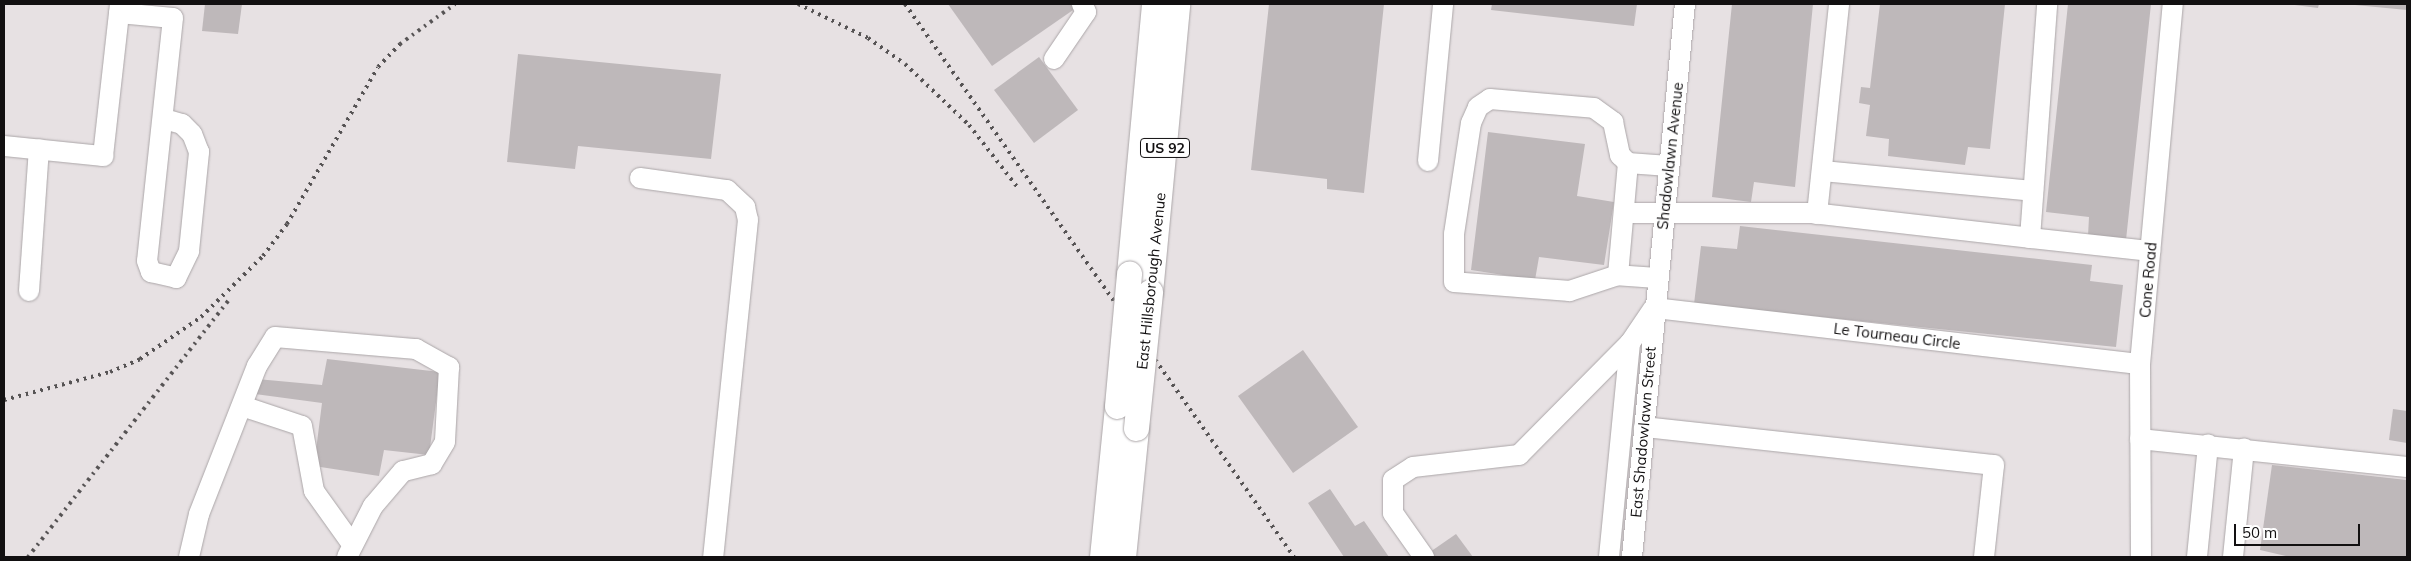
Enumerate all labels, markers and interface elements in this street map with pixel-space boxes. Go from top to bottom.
street label: Shadowlawn Avenue [1653,81,1687,231]
road number: US 92 [1139,136,1191,160]
street label: East Hillsborough Avenue [1133,192,1169,370]
street label: Cone Road [2136,241,2160,319]
street label: Le Tourneau Circle [1833,319,1961,353]
street label: East Shadowlawn Street [1627,346,1659,518]
scale bar [2236,514,2362,546]
text: 50 m [2242,523,2277,542]

